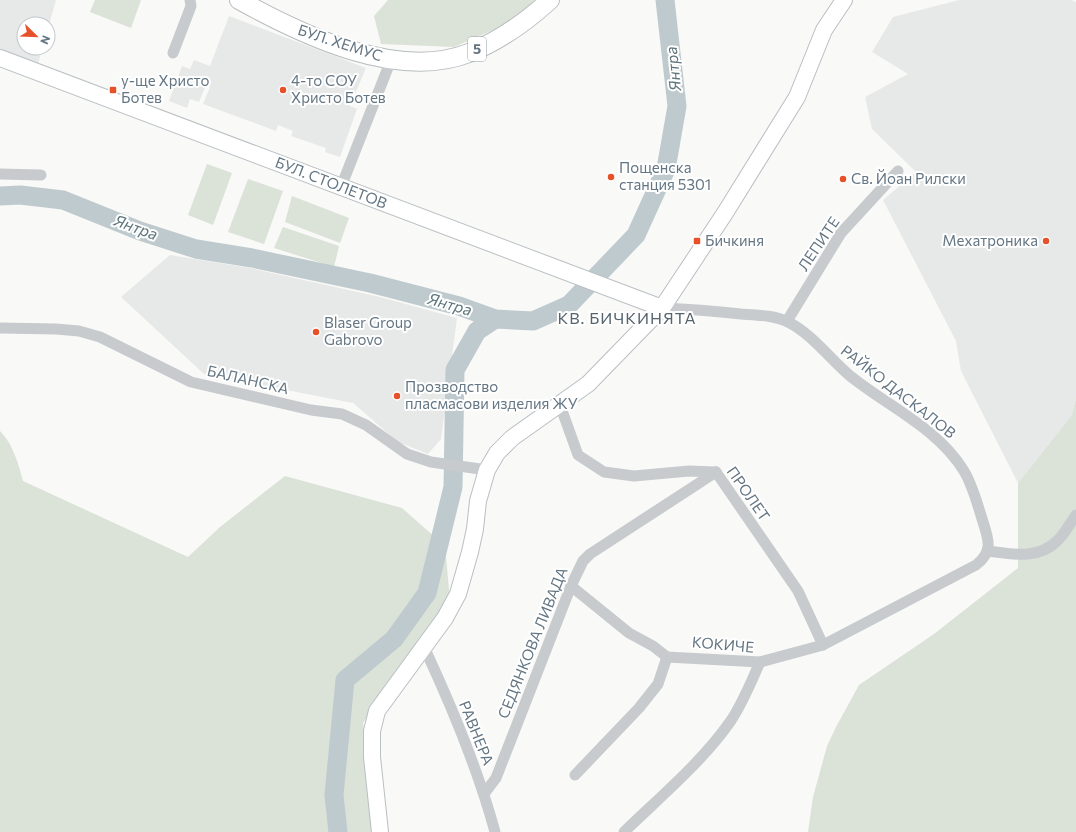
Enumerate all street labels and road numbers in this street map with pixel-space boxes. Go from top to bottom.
street label: БУЛ. ХЕМУС [296,20,385,64]
road number: 5 [468,37,486,61]
street label: БУЛ. СТОЛЕТОВ [273,152,390,212]
street label: ЛЕПИТЕ [794,213,843,274]
street label: РАЙКО ДАСКАЛОВ [838,341,960,442]
street label: БАЛАНСКА [206,361,291,397]
street label: ПРОЛЕТ [724,463,774,524]
street label: СЕДЯНКОВА ЛИВАДА [493,564,571,721]
street label: КОКИЧЕ [691,632,755,656]
street label: РАВНЕРА [456,698,498,767]

